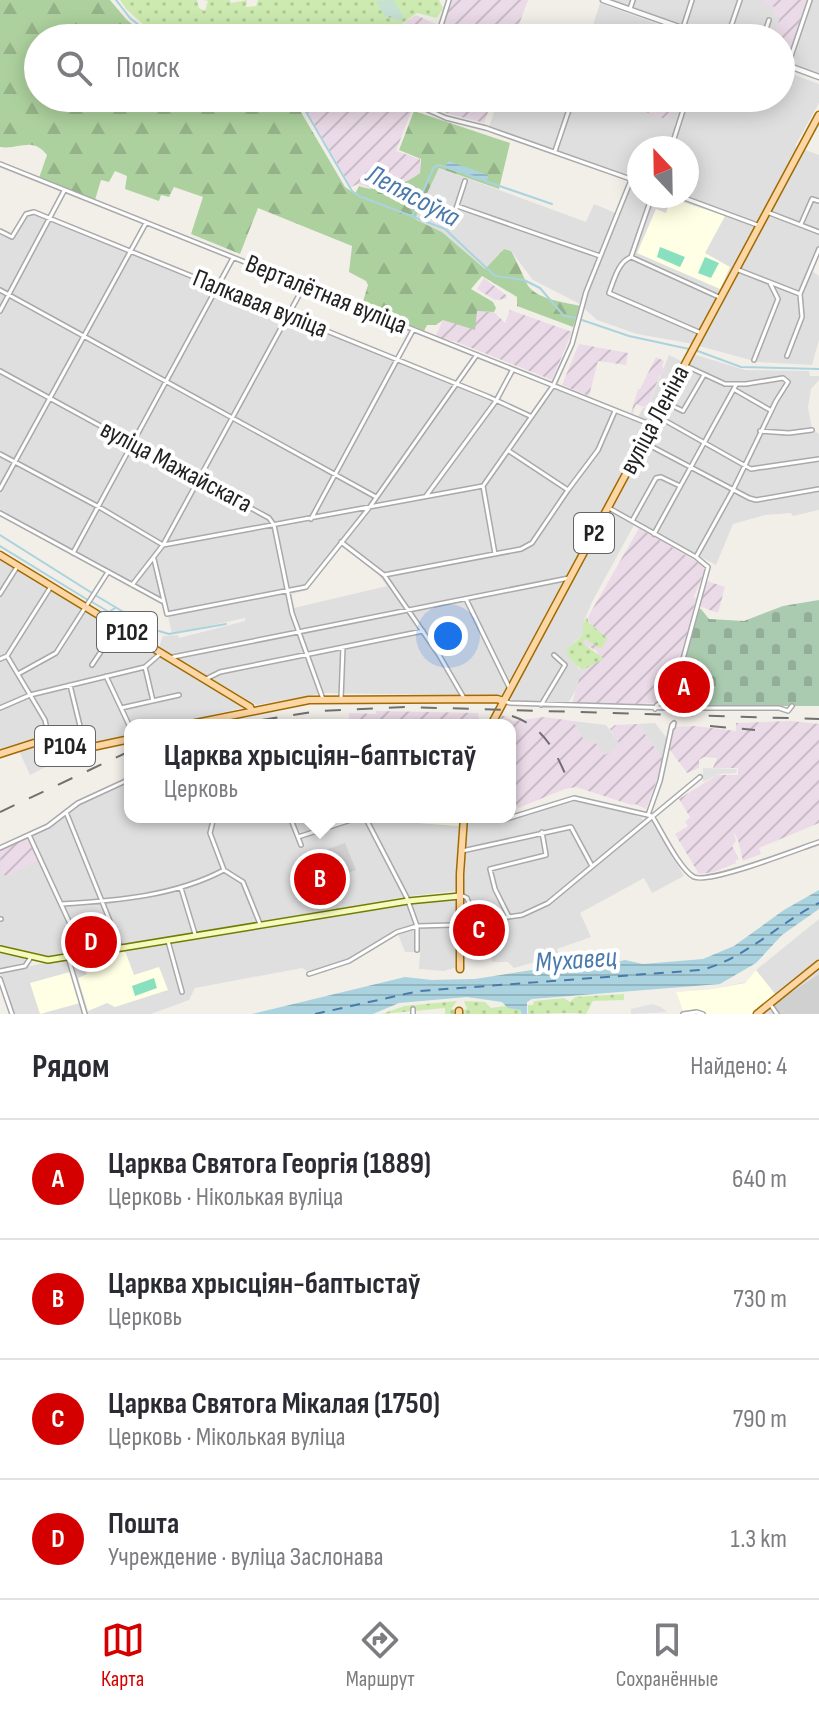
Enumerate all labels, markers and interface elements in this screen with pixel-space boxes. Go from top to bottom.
search box [24,24,795,112]
icon: search [52,46,96,90]
text: Поиск [116,50,179,86]
north arrow [627,136,699,208]
water label: Лепясоўка [360,157,466,235]
street label: Верталётная вуліца [241,249,411,341]
street label: Палкавая вуліца [188,263,332,345]
street label: вуліца Леніна [613,360,697,480]
street label: вуліца Мажайскага [95,414,257,520]
road number: Р2 [574,513,614,553]
road number: Р102 [97,612,157,652]
your location [428,616,468,656]
pin: A [658,657,710,717]
popup [124,719,516,823]
road number: Р104 [35,726,95,766]
text: Царква хрысціян-баптыстаў [164,738,476,774]
text: Церковь [164,774,238,805]
pin: B [294,849,346,909]
pin: C [453,900,505,960]
pin: D [65,912,117,972]
water label: Мухавец [534,941,618,979]
text: Рядом [32,1046,110,1087]
text: Найдено: 4 [690,1051,787,1082]
text: Царква Святога Георгія (1889) [108,1146,431,1182]
text: A [52,1164,64,1195]
text: 640 m [732,1164,787,1195]
text: Церковь · Ніколькая вуліца [108,1182,343,1213]
text: Царква хрысціян-баптыстаў [108,1266,420,1302]
text: B [52,1284,64,1315]
text: 730 m [733,1284,787,1315]
text: Церковь [108,1302,182,1333]
text: Царква Святога Мікалая (1750) [108,1386,440,1422]
text: C [51,1404,65,1435]
text: 790 m [733,1404,787,1435]
text: Церковь · Міколькая вуліца [108,1422,346,1453]
text: Пошта [108,1506,179,1542]
text: D [51,1524,65,1555]
text: 1.3 km [731,1524,787,1555]
text: Учреждение · вуліца Заслонава [108,1542,384,1573]
tab: Карта [101,1618,145,1693]
tab: Маршрут [346,1618,415,1693]
tab: Сохранённые [616,1618,718,1693]

